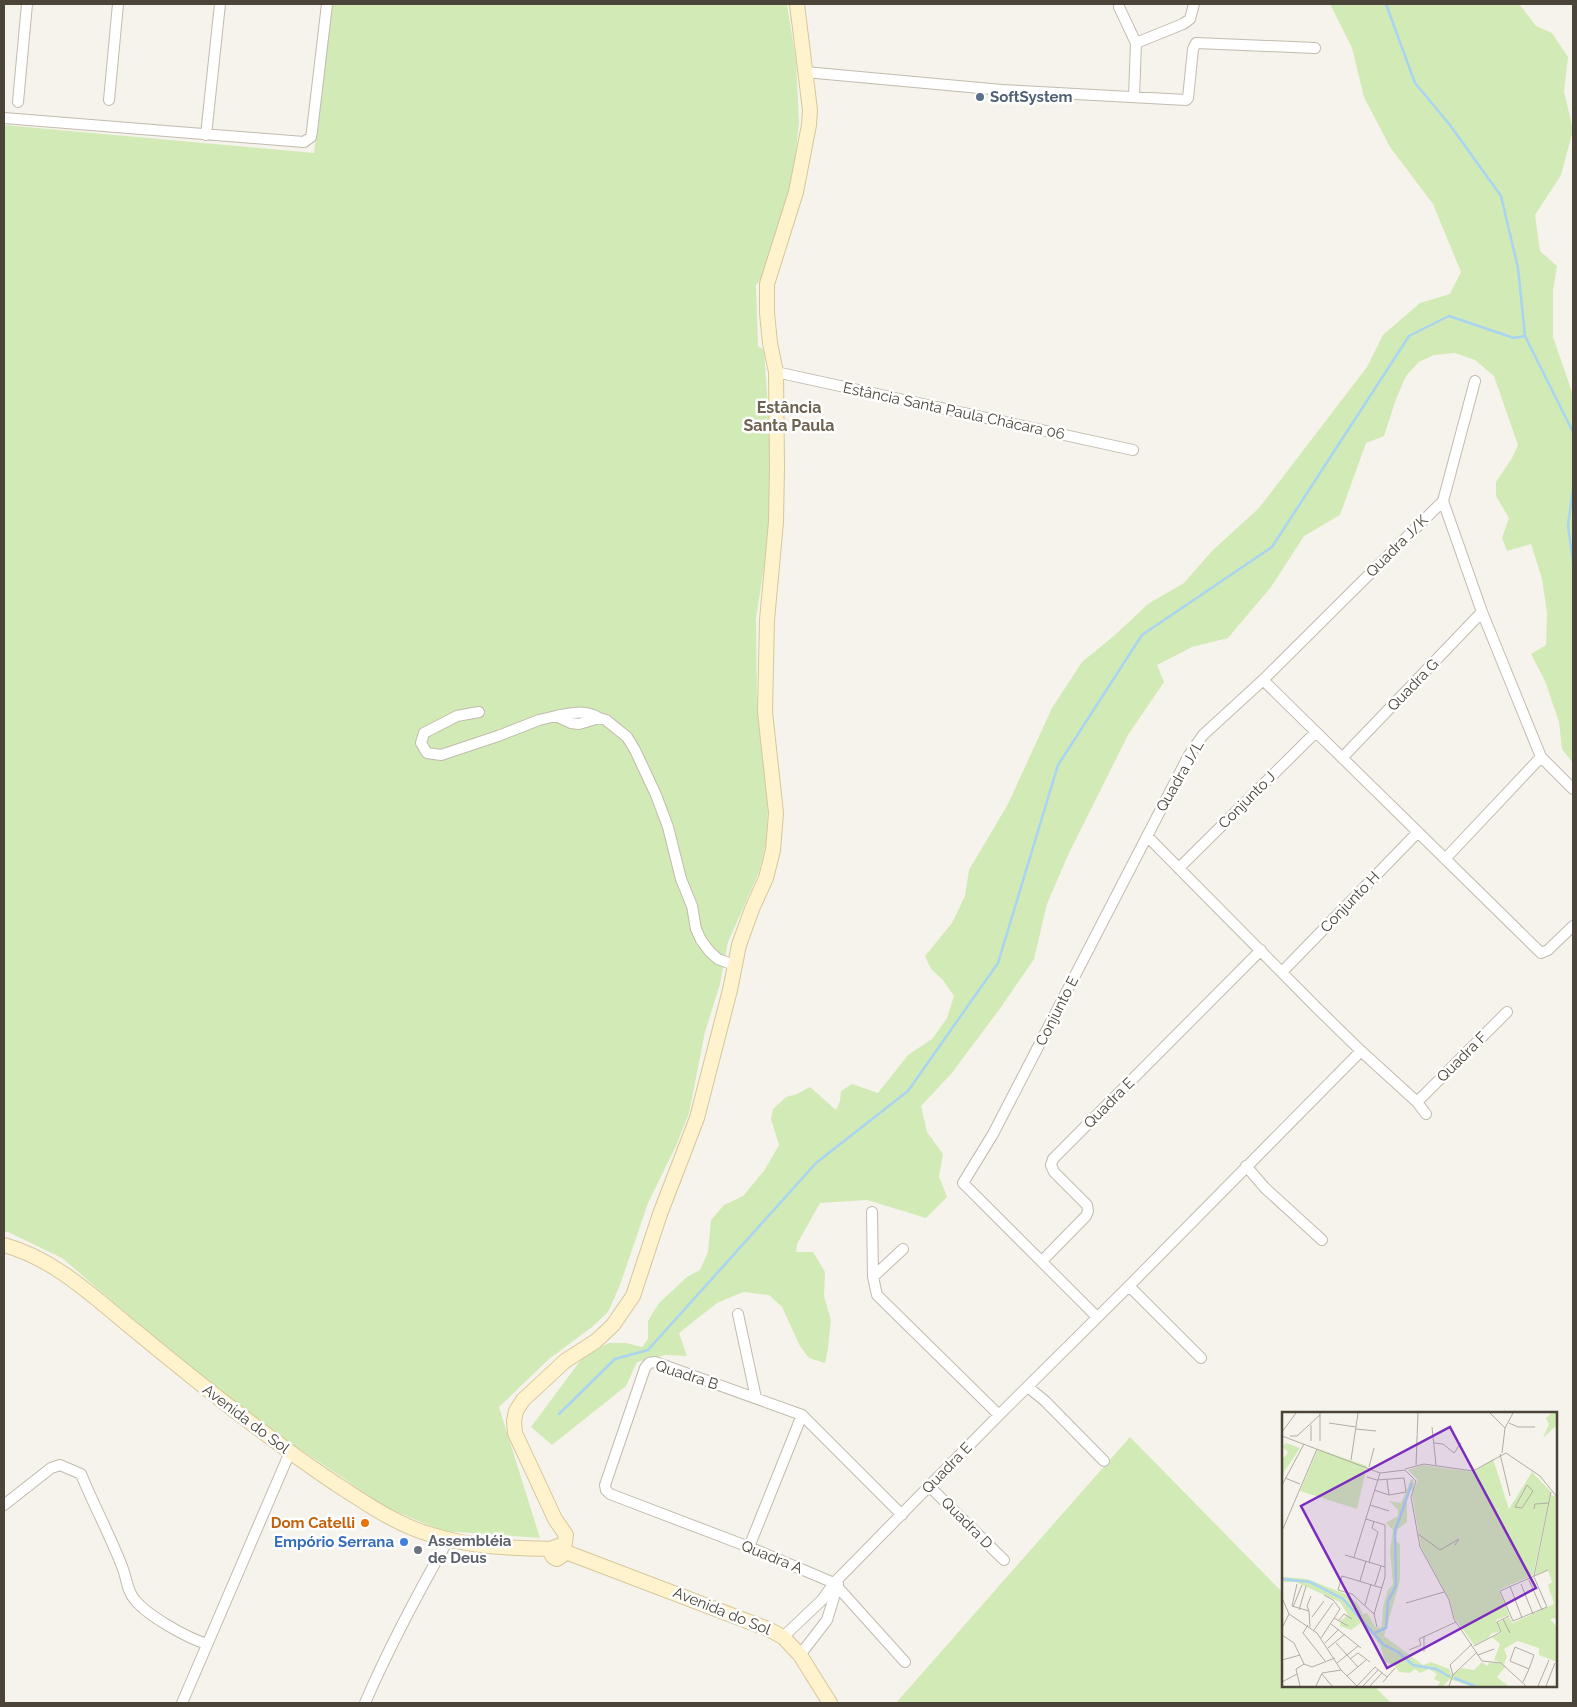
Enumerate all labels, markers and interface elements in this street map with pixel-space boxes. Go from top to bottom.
place label: SoftSystem [990,88,1073,106]
marker: SoftSystem [974,91,986,103]
street label: Estância Santa Paula Chácara 06 [841,379,1067,443]
district label: Estância Santa Paula [744,398,834,435]
street label: Quadra J/K [1362,511,1432,581]
street label: Quadra G [1384,655,1442,715]
street label: Quadra J/L [1152,737,1208,815]
street label: Conjunto J [1215,768,1279,832]
street label: Conjunto H [1317,868,1383,936]
street label: Conjunto E [1032,973,1082,1049]
street label: Quadra F [1433,1028,1491,1086]
street label: Quadra E [1080,1074,1138,1132]
street label: Quadra B [653,1356,721,1394]
street label: Avenida do Sol [199,1381,294,1458]
inset map [1282,1412,1557,1687]
street label: Quadra E [918,1439,976,1497]
street label: Quadra D [937,1493,997,1553]
place label: Dom Catelli [271,1514,355,1532]
marker: Dom Catelli [359,1517,371,1529]
place label: Assembléia de Deus [428,1532,512,1567]
place label: Empório Serrana [274,1533,394,1551]
marker: Empório Serrana [398,1536,410,1548]
street label: Quadra A [739,1537,805,1577]
marker: Assembléia de Deus [412,1544,424,1556]
street label: Avenida do Sol [671,1583,774,1639]

